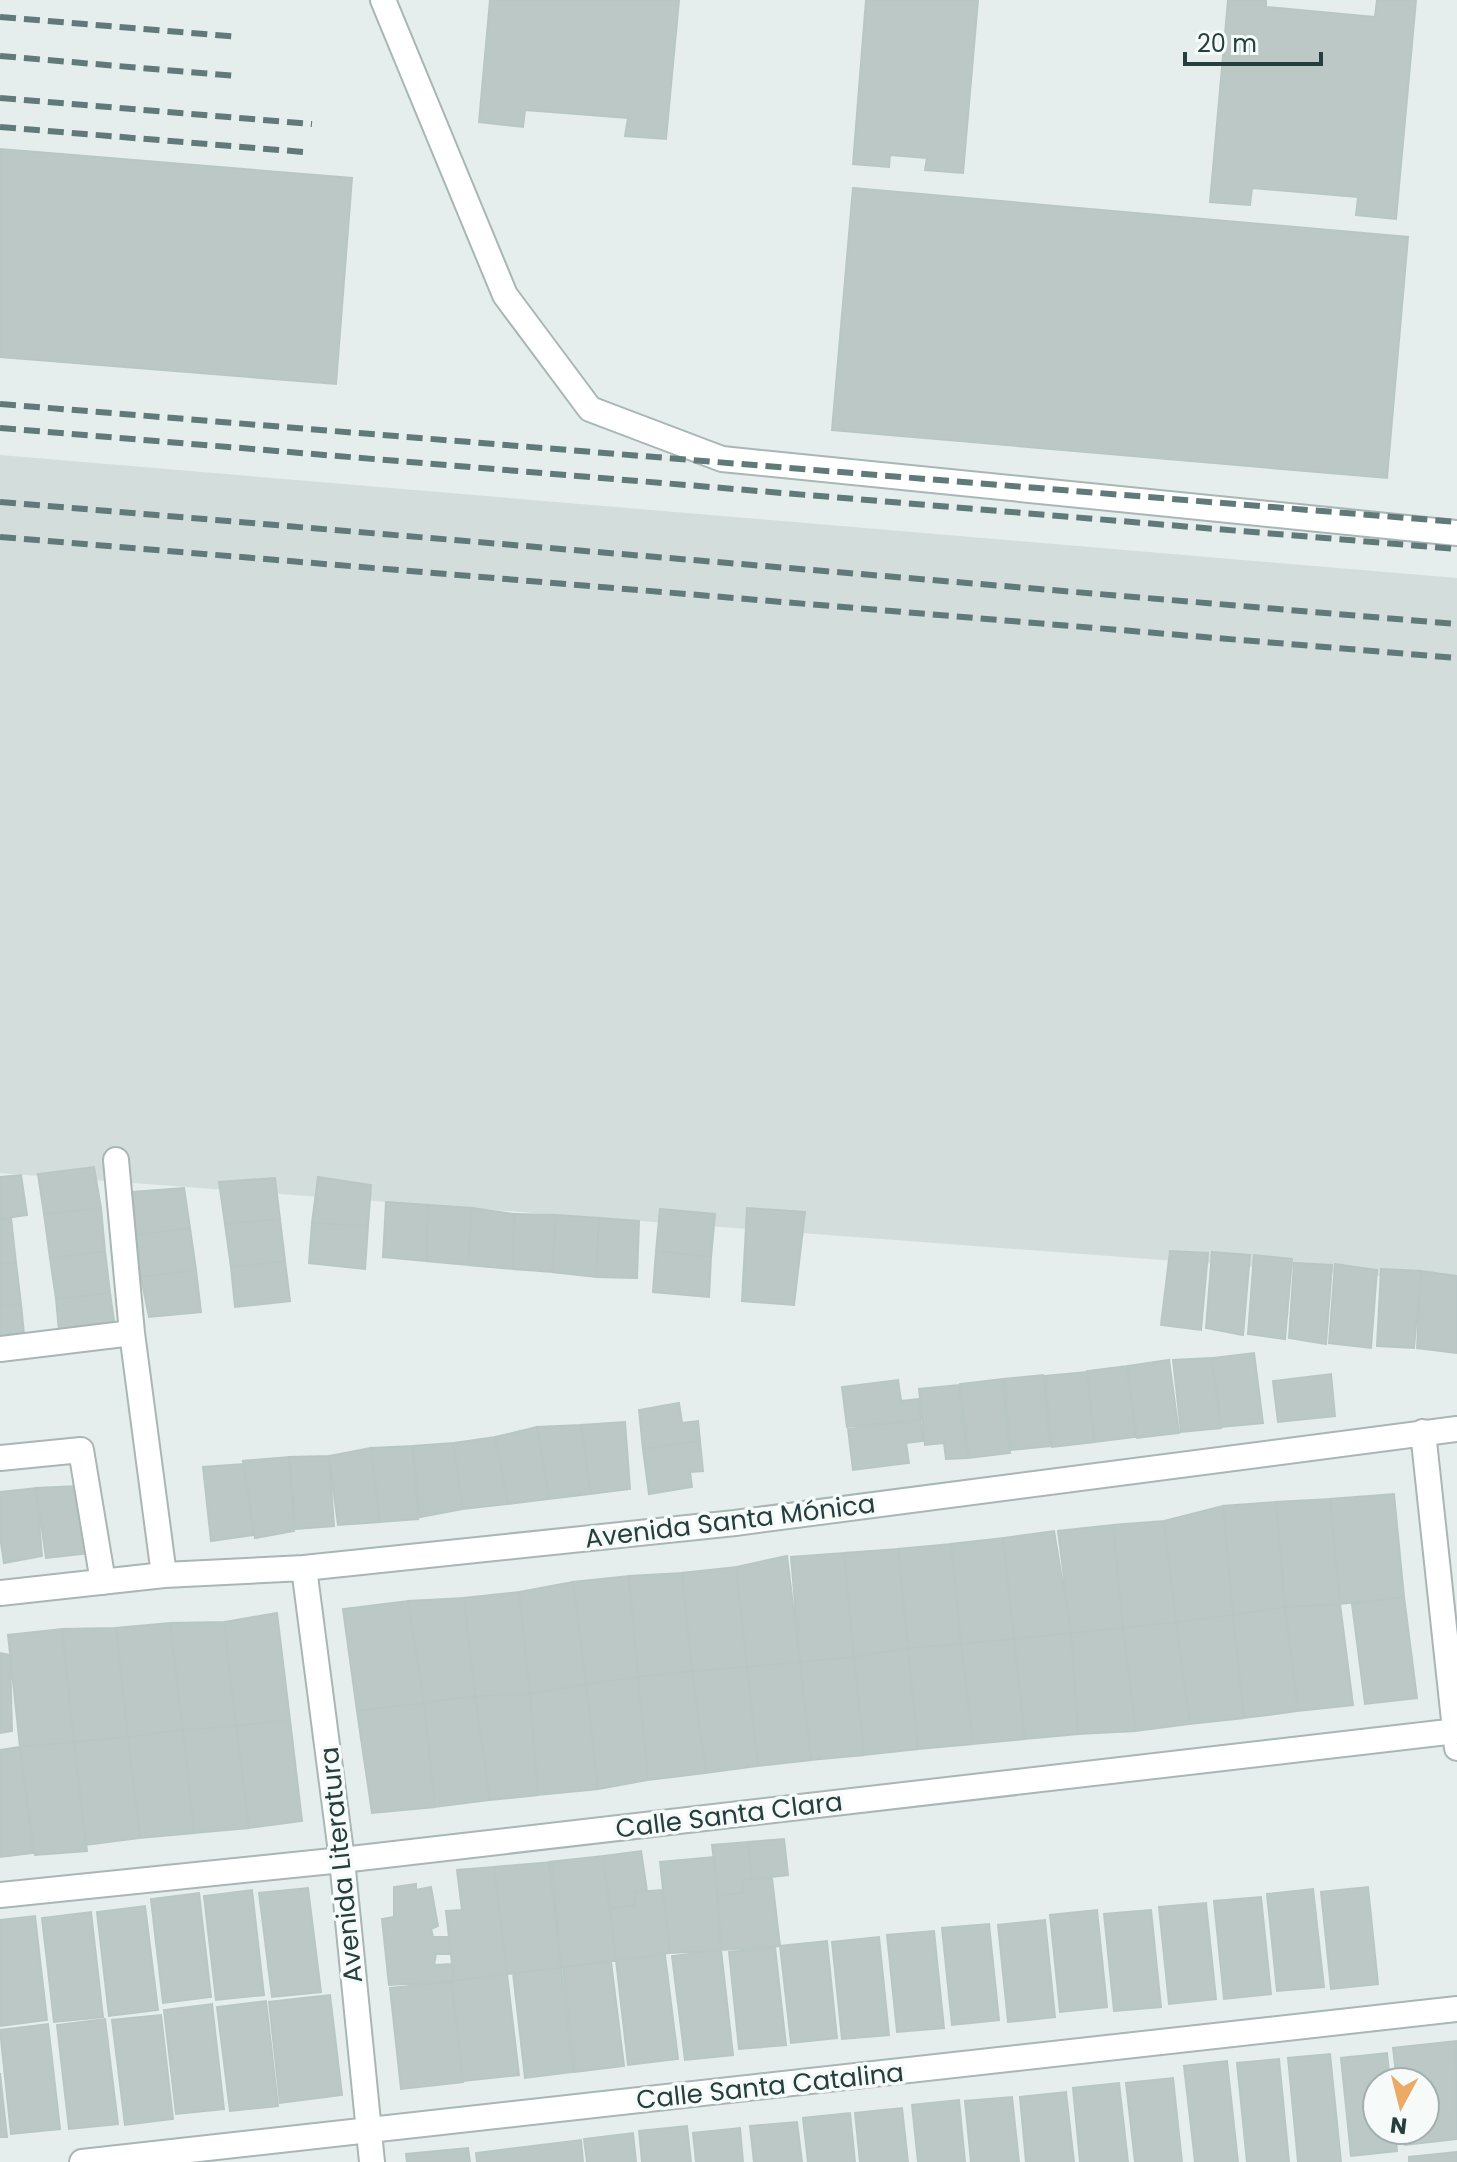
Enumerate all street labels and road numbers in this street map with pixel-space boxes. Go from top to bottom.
street label: Avenida Santa Mónica [583,1485,877,1557]
street label: Avenida Literatura [311,1745,371,1985]
street label: Calle Santa Clara [614,1783,844,1847]
street label: Calle Santa Catalina [635,2054,905,2118]

